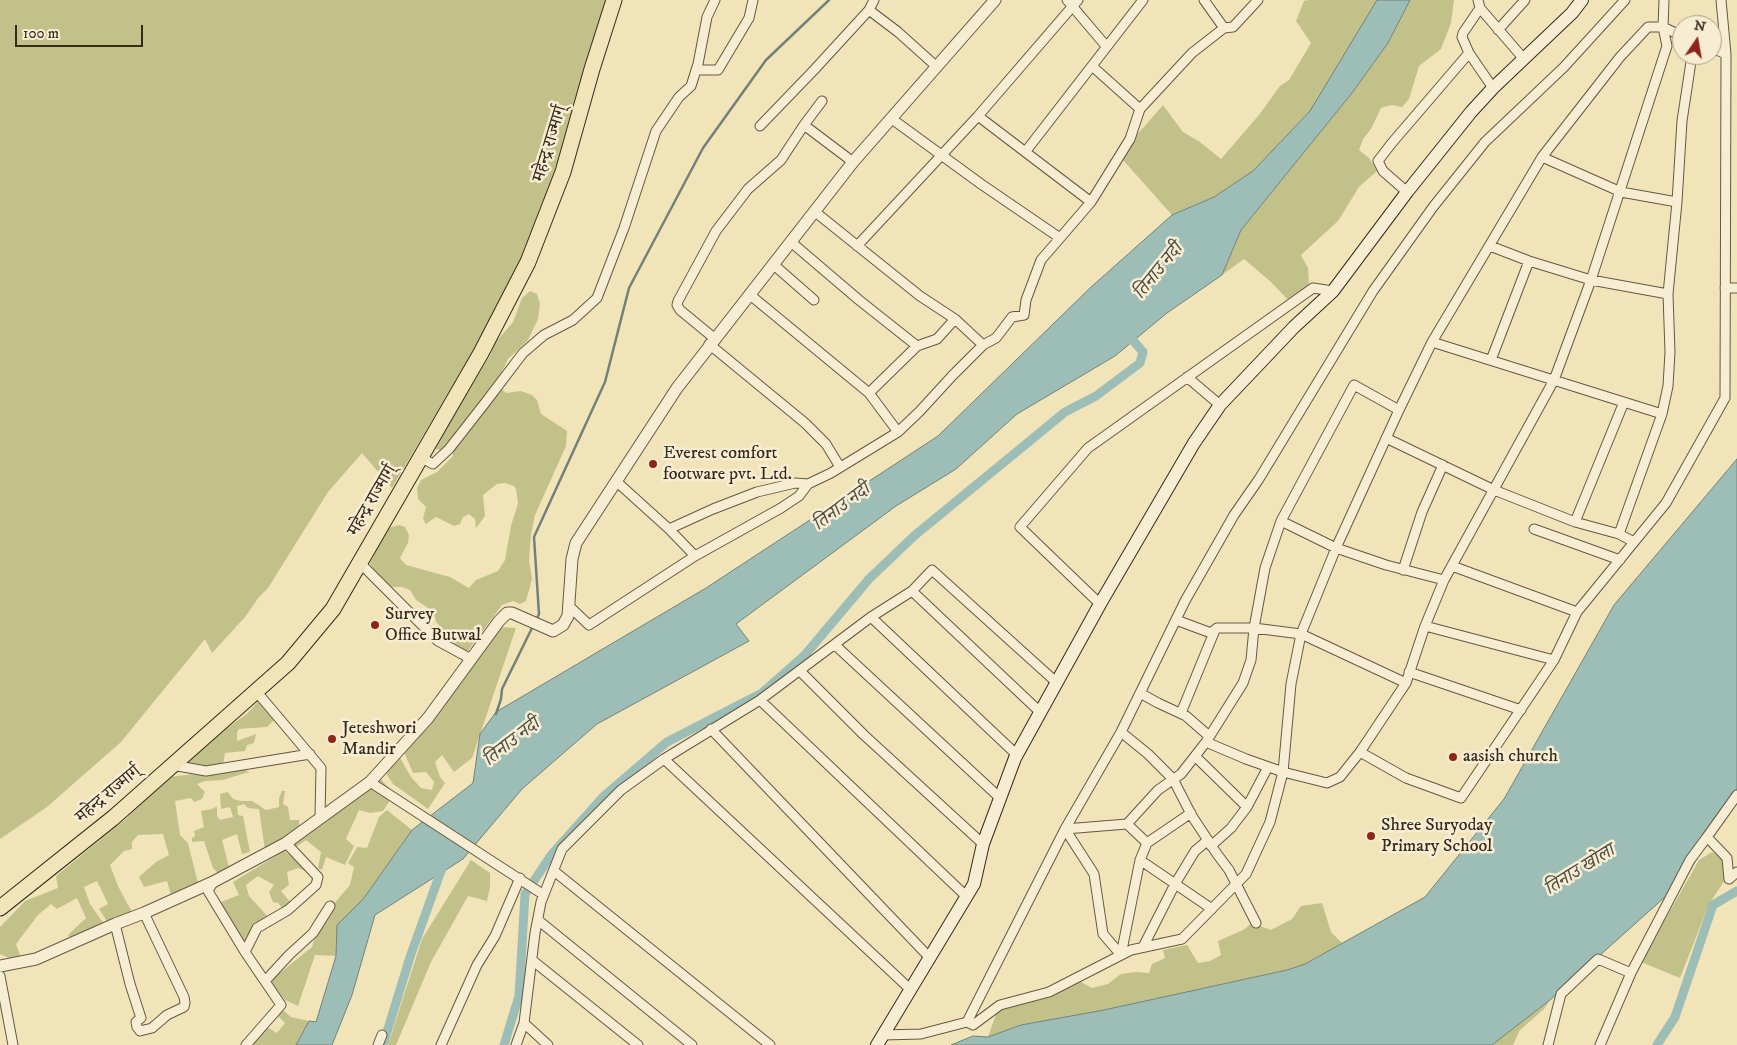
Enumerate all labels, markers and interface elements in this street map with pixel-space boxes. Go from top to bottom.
scale bar [18,15,145,47]
north arrow [1672,15,1722,65]
text: N [1692,16,1707,36]
text: 100 m [23,24,59,43]
street label: महेन्द्र राज्मार्ग् [529,103,573,185]
water label: तिनाउ नदी [1129,239,1189,305]
place label: Everest comfort footware pvt. Ltd. [663,443,792,486]
marker: Everest comfort footware pvt. Ltd. [647,458,659,470]
street label: महेन्द्र राज्मार्ग् [344,462,402,540]
water label: तिनाउ नदी [809,479,875,537]
place label: Survey Office Butwal [385,604,481,646]
marker: Survey Office Butwal [369,619,381,631]
water label: तिनाउ नदी [479,714,545,772]
place label: Jeteshwori Mandir [342,718,416,761]
marker: Jeteshwori Mandir [326,733,338,745]
place label: aasish church [1463,746,1558,768]
marker: aasish church [1447,751,1459,763]
street label: महेन्द्र राज्मार्ग् [72,761,146,829]
place label: Shree Suryoday Primary School [1381,815,1492,858]
marker: Shree Suryoday Primary School [1365,830,1377,842]
water label: तिनाउ खोला [1541,841,1619,901]

